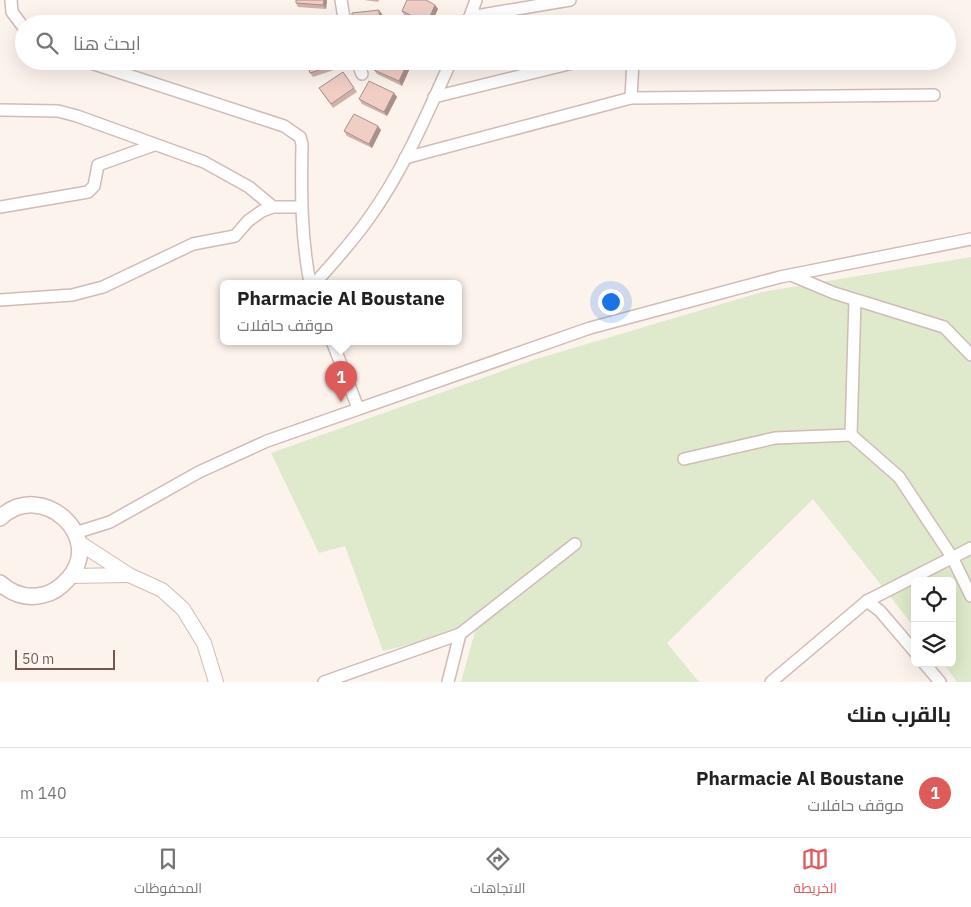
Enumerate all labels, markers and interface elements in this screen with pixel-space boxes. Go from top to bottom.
search box [15,15,956,70]
icon: search [33,29,61,57]
text: ابحث هنا [73,31,141,55]
popup [220,280,462,345]
text: Pharmacie Al Boustane [237,286,445,310]
your location [598,289,624,315]
text: موقف حافلات [237,315,334,335]
pin: 1 [325,361,357,402]
map controls [911,577,956,667]
button: locate [911,577,956,622]
button: layers [911,622,956,667]
scale bar [15,647,115,670]
text: 50 m [22,650,54,668]
text: بالقرب منك [847,700,951,728]
text: Pharmacie Al Boustane [696,766,904,790]
text: 140 m [20,783,67,803]
text: 1 [930,783,940,803]
text: موقف حافلات [807,795,904,815]
tab: المحفوظات [134,845,202,901]
tab: الاتجاهات [470,845,525,901]
tab: الخريطة [793,845,837,901]

